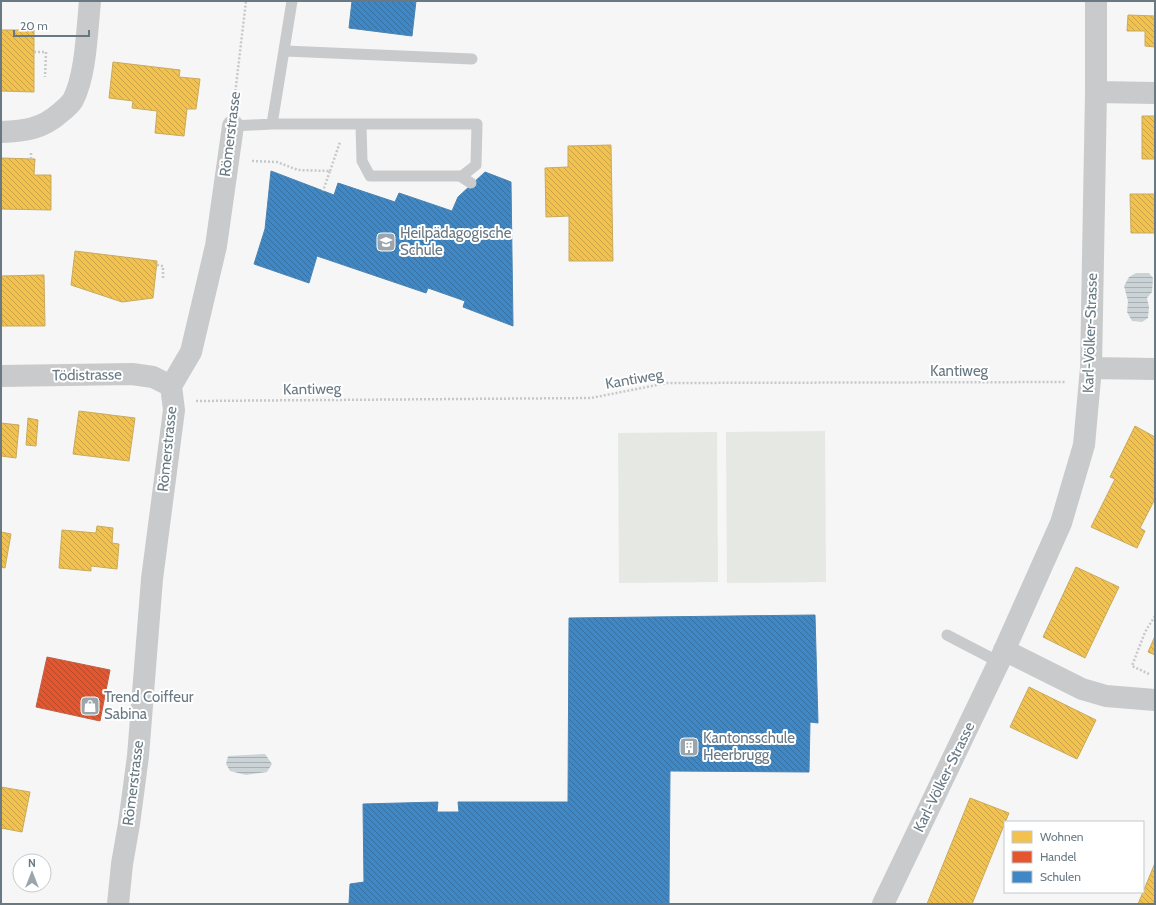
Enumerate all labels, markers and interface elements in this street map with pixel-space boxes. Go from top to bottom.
scale bar [14,12,89,38]
text: 20 m [20,18,48,33]
street label: Römerstrasse [216,90,244,178]
place label: Heilpädagogische Schule [400,224,512,259]
school or university icon: Heilpädagogische Schule [375,231,397,253]
street label: Karl-Völker-Strasse [1079,272,1101,393]
street label: Kantiweg [930,362,989,380]
street label: Tödistrasse [52,365,122,385]
street label: Kantiweg [604,365,665,393]
street label: Kantiweg [283,379,342,399]
street label: Römerstrasse [154,405,180,493]
place label: Trend Coiffeur Sabina [104,688,194,723]
shop icon: Trend Coiffeur Sabina [79,695,101,717]
street label: Karl-Völker-Strasse [910,719,979,835]
place label: Kantonsschule Heerbrugg [703,729,795,764]
building icon: Kantonsschule Heerbrugg [678,736,700,758]
street label: Römerstrasse [119,739,147,827]
legend [1004,821,1144,893]
text: Wohnen [1040,829,1084,844]
text: Handel [1040,849,1077,864]
north arrow [12,853,52,893]
text: N [28,856,36,870]
text: Schulen [1040,869,1081,884]

